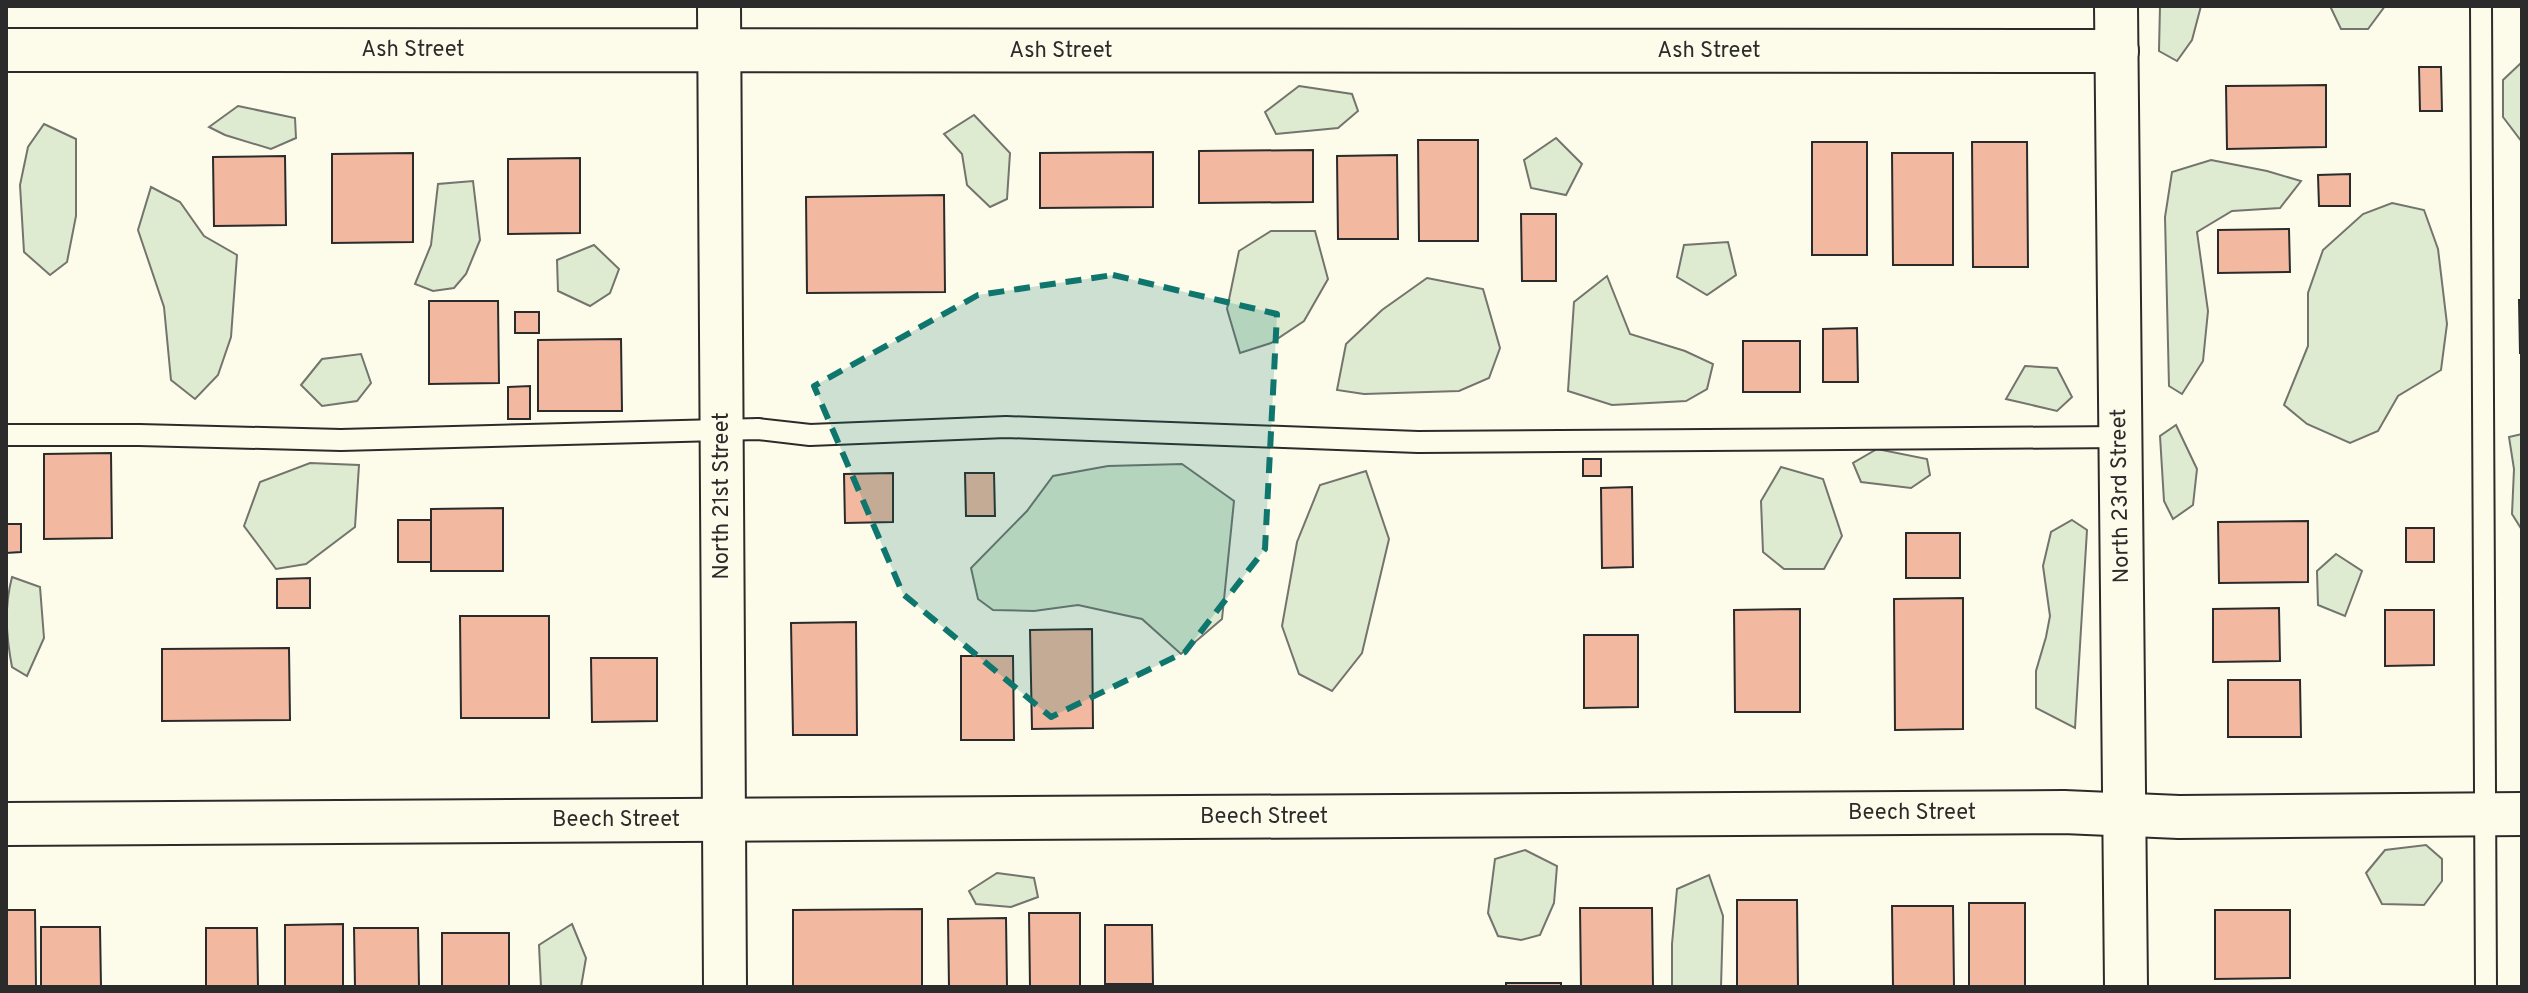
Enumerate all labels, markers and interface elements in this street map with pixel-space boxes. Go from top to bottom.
street label: Ash Street [361,37,465,64]
street label: Ash Street [1009,38,1113,65]
street label: Ash Street [1657,38,1761,65]
street label: North 23rd Street [2106,408,2136,584]
street label: North 21st Street [709,412,736,580]
street label: Beech Street [1848,800,1976,827]
street label: Beech Street [1200,804,1328,831]
street label: Beech Street [552,807,680,834]

